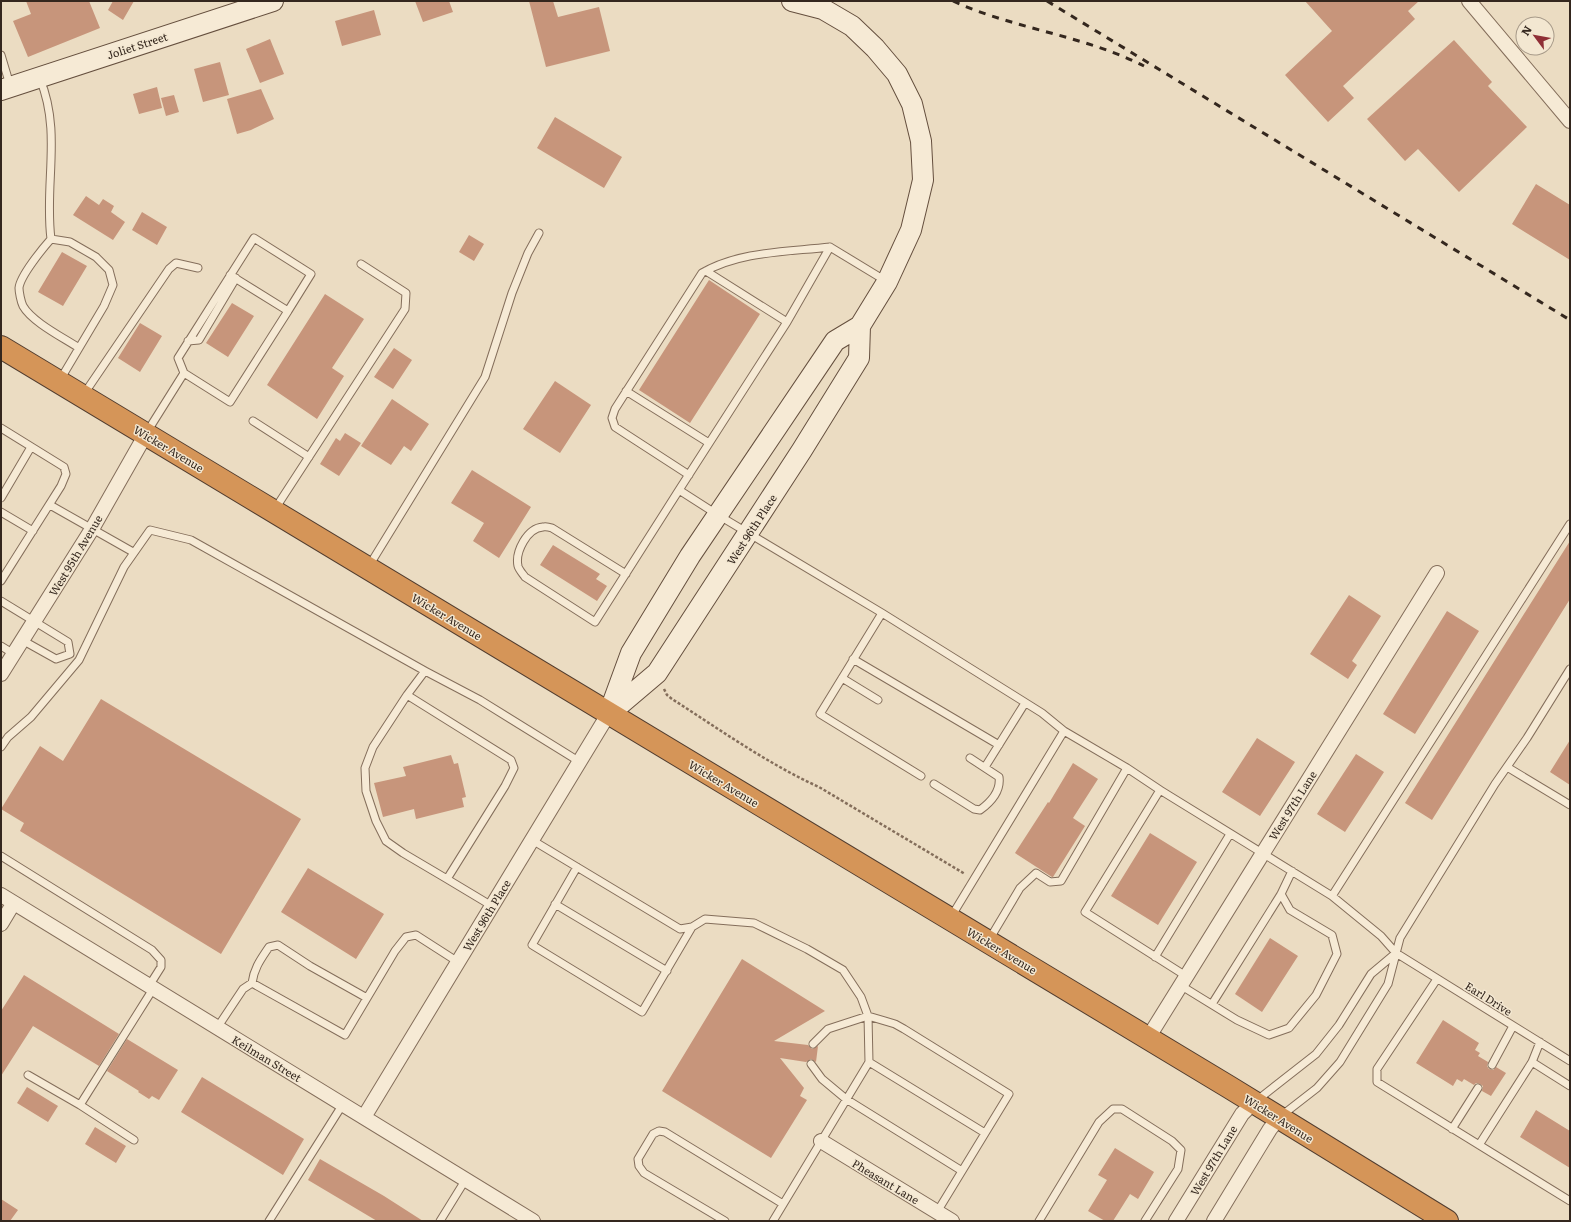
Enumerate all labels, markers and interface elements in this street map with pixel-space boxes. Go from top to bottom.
north arrow [1515,16,1555,56]
text: N [1516,22,1535,38]
street label: Joliet Street [105,27,170,62]
street label: Wicker Avenue [131,421,207,475]
street label: West 96th Place [722,490,780,567]
street label: West 95th Avenue [44,511,106,599]
street label: Wicker Avenue [409,589,485,643]
street label: Wicker Avenue [686,756,762,810]
street label: West 97th Lane [1264,767,1320,843]
street label: West 96th Place [458,876,514,954]
street label: Wicker Avenue [964,923,1040,977]
street label: Earl Drive [1462,977,1516,1019]
street label: Keilman Street [229,1031,305,1085]
street label: Wicker Avenue [1241,1090,1317,1146]
street label: West 97th Lane [1186,1122,1240,1198]
street label: Pheasant Lane [850,1155,923,1207]

